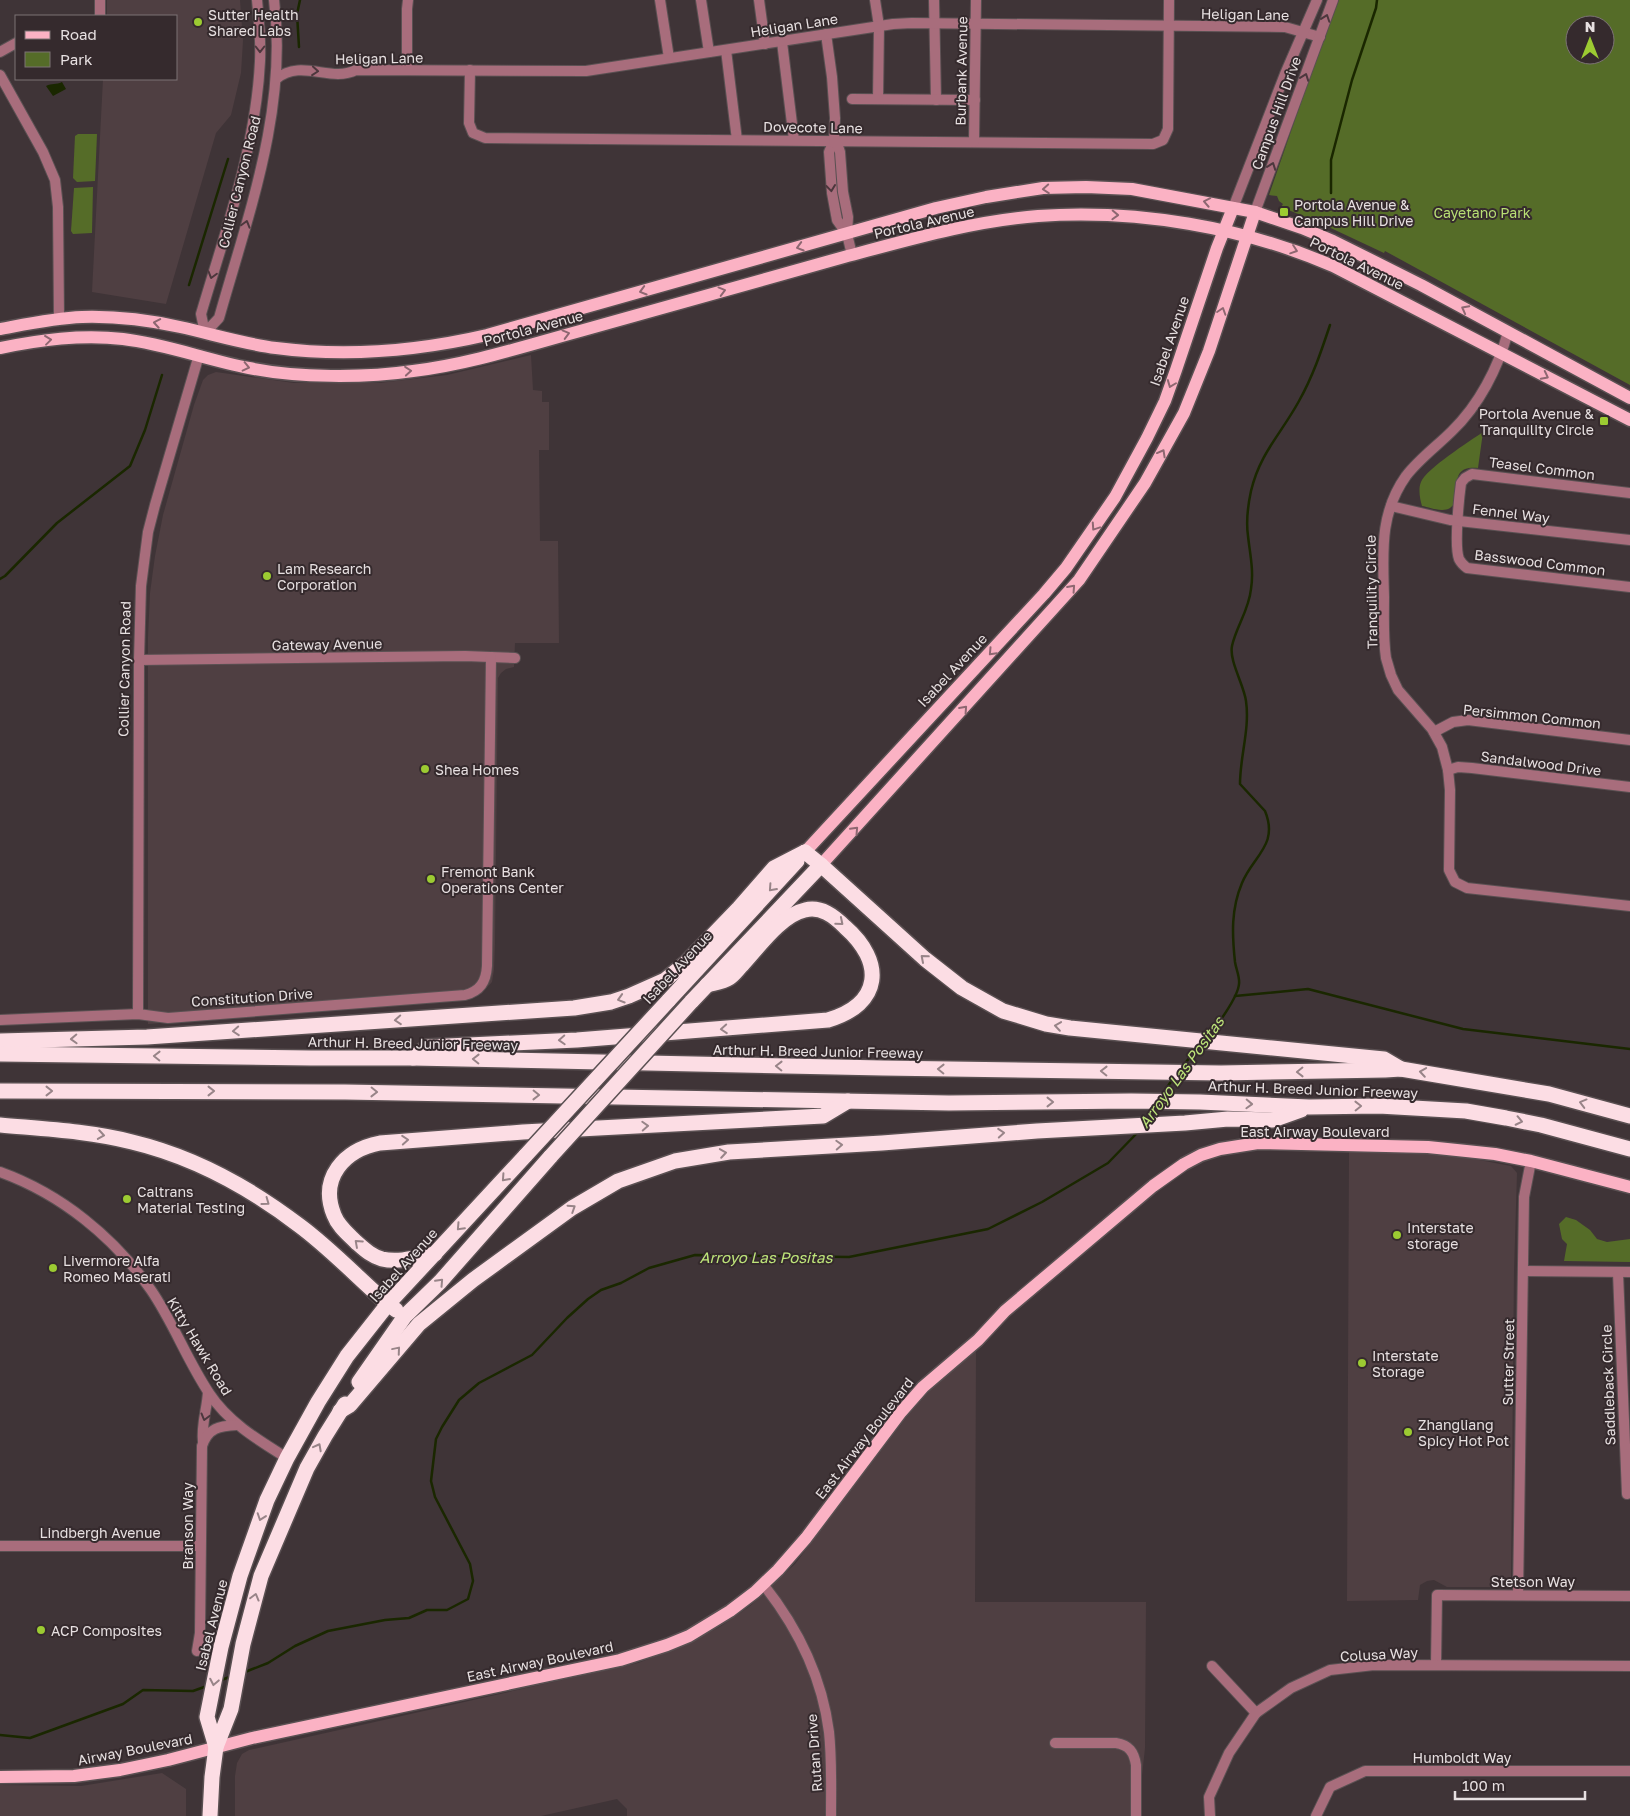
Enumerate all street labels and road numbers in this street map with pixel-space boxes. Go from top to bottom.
street label: Heligan Lane [1201,5,1289,23]
street label: Heligan Lane [749,10,839,40]
street label: Burbank Avenue [952,16,970,126]
street label: Heligan Lane [335,49,423,67]
street label: Campus Hill Drive [1248,54,1304,172]
street label: Collier Canyon Road [214,114,264,250]
street label: Dovecote Lane [763,118,863,136]
street label: Portola Avenue [872,202,976,242]
street label: Portola Avenue [1307,233,1407,293]
street label: Isabel Avenue [1146,294,1192,388]
street label: Portola Avenue [481,307,585,349]
street label: Teasel Common [1488,453,1596,483]
street label: Fennel Way [1471,500,1551,526]
street label: Tranquility Circle [1362,535,1380,649]
street label: Basswood Common [1473,546,1607,578]
street label: Collier Canyon Road [114,601,134,737]
street label: Isabel Avenue [914,630,990,710]
street label: Gateway Avenue [272,635,382,653]
street label: Persimmon Common [1462,700,1602,732]
street label: Sandalwood Drive [1480,747,1602,779]
street label: Isabel Avenue [639,927,715,1007]
street label: Constitution Drive [191,984,313,1010]
street label: Arthur H. Breed Junior Freeway [308,1033,518,1053]
street label: Arthur H. Breed Junior Freeway [713,1041,923,1061]
street label: Arthur H. Breed Junior Freeway [1208,1077,1419,1101]
street label: East Airway Boulevard [1240,1123,1390,1140]
street label: Isabel Avenue [365,1224,441,1306]
street label: Kitty Hawk Road [164,1294,236,1398]
street label: Sutter Street [1499,1318,1517,1406]
street label: Saddleback Circle [1597,1324,1619,1446]
street label: East Airway Boulevard [811,1374,917,1502]
street label: Branson Way [179,1482,196,1570]
street label: Lindbergh Avenue [39,1524,161,1541]
street label: Stetson Way [1491,1573,1575,1590]
street label: Isabel Avenue [191,1577,231,1673]
street label: East Airway Boulevard [465,1637,615,1685]
street label: Colusa Way [1340,1643,1419,1665]
street label: Rutan Drive [803,1713,825,1793]
street label: Airway Boulevard [76,1730,194,1768]
street label: Humboldt Way [1413,1749,1512,1766]

